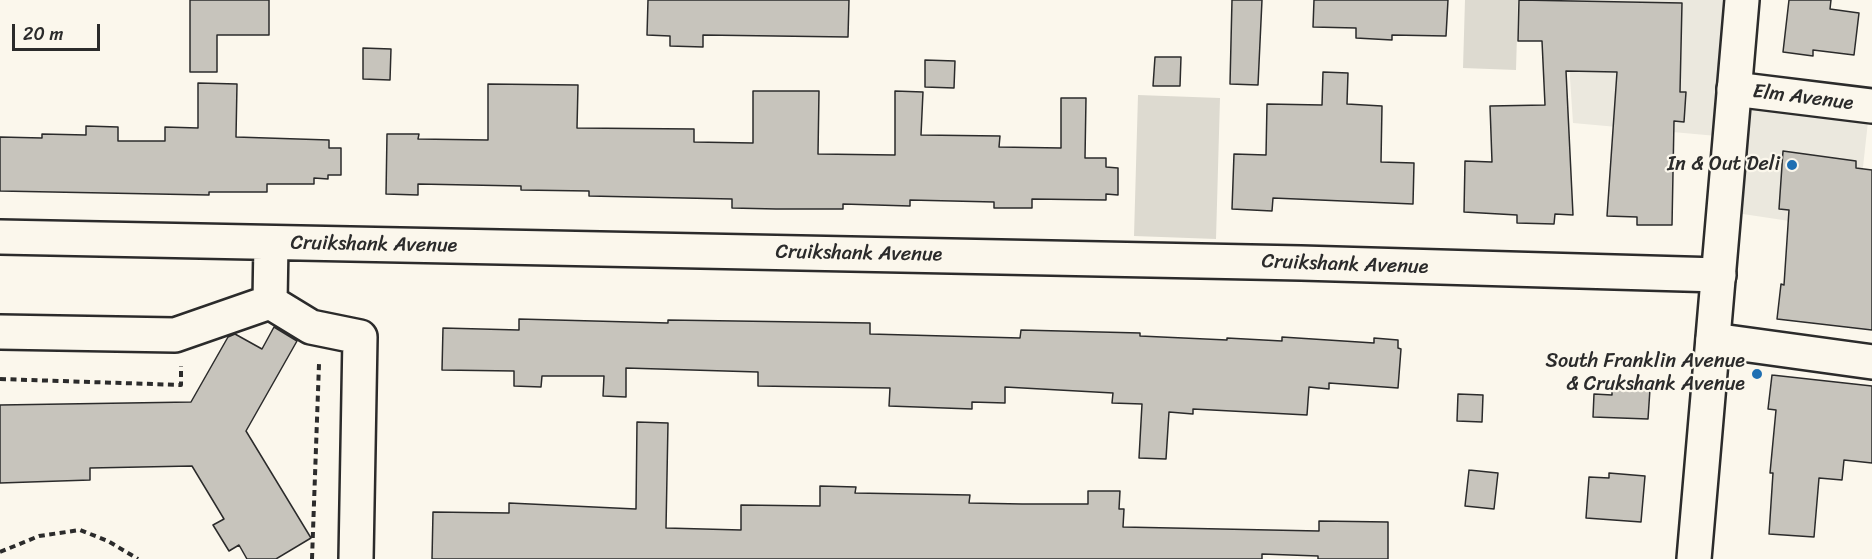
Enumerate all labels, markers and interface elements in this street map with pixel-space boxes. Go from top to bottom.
scale bar [15,12,104,50]
text: 20 m [23,18,63,50]
street label: Elm Avenue [1751,80,1855,116]
place label: In & Out Deli [1667,153,1780,177]
marker: In & Out Deli [1785,158,1799,172]
street label: Cruikshank Avenue [290,232,458,258]
street label: Cruikshank Avenue [775,241,943,267]
street label: Cruikshank Avenue [1261,250,1429,280]
place label: South Franklin Avenue & Crukshank Avenue [1546,350,1745,397]
marker: South Franklin Avenue & Crukshank Avenue [1750,367,1764,381]

